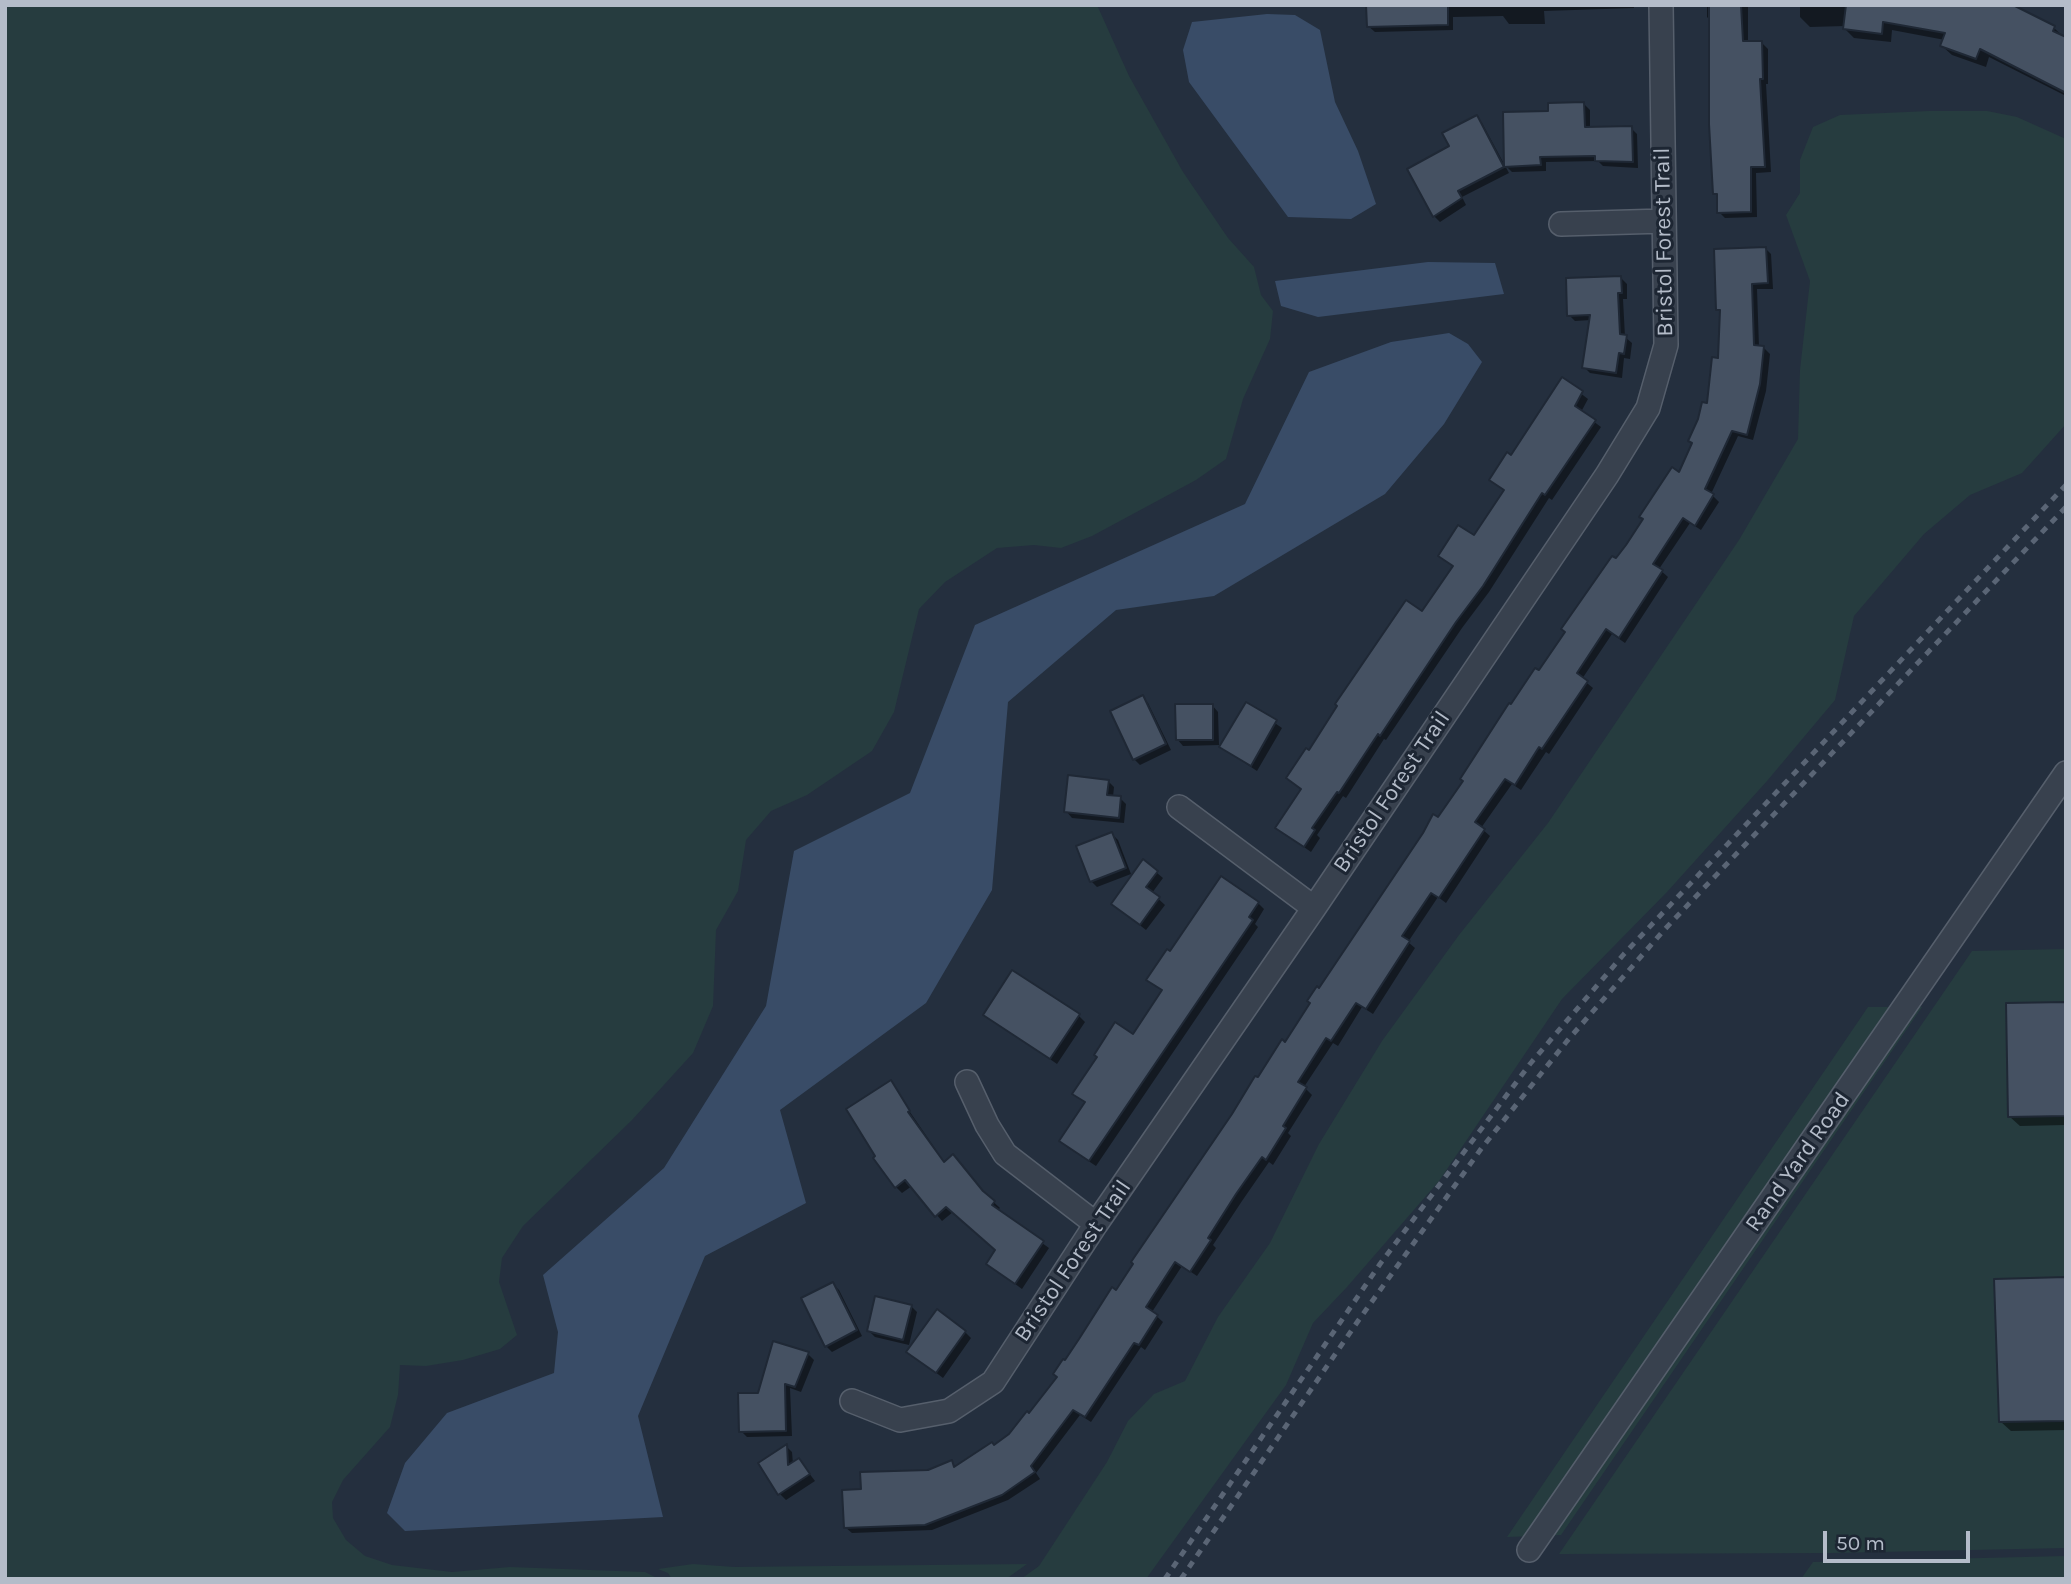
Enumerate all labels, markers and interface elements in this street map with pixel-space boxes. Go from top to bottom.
street label: Bristol Forest Trail [1649,147,1679,337]
street label: Bristol Forest Trail [1328,706,1456,878]
street label: Rand Yard Road [1740,1087,1856,1237]
street label: Bristol Forest Trail [1009,1175,1137,1347]
scale bar [1826,1518,1973,1562]
text: 50 m [1836,1531,1885,1555]

